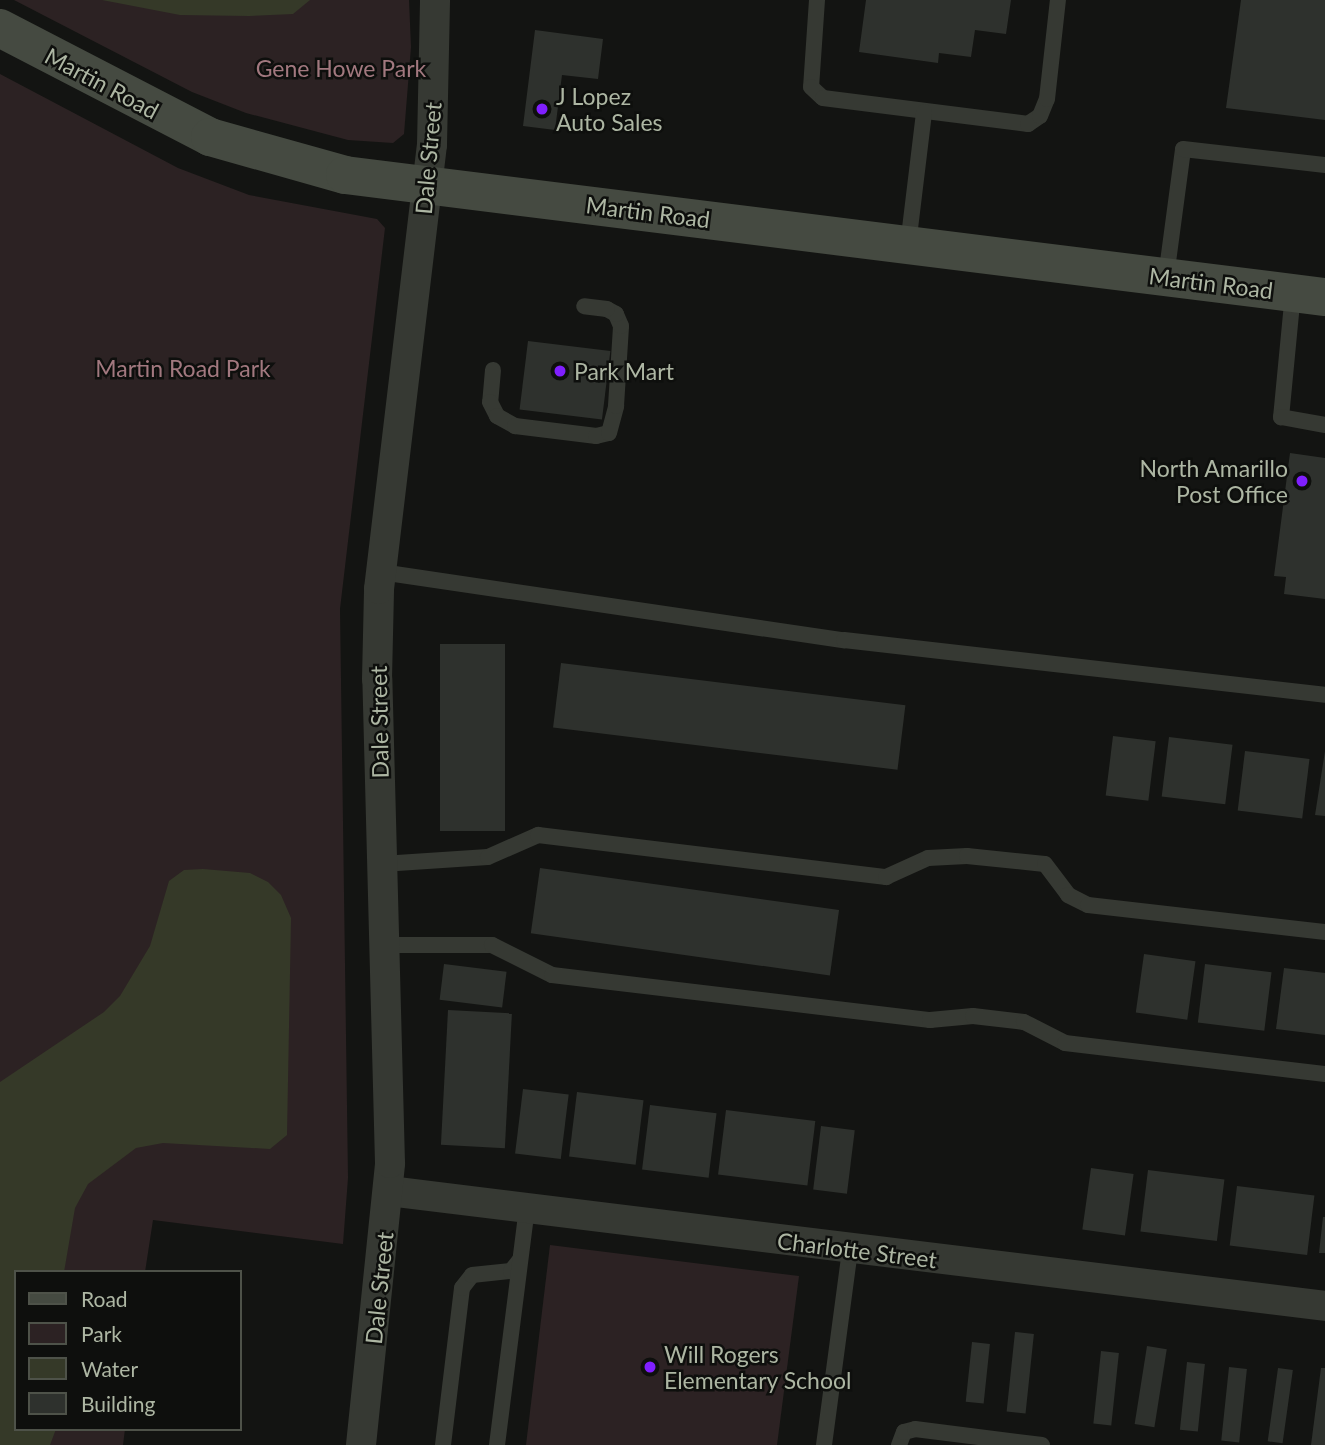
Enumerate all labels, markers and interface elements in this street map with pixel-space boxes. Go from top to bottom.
street label: Martin Road [40,42,164,124]
park label: Gene Howe Park [256,54,426,82]
place label: J Lopez Auto Sales [556,82,663,136]
street label: Dale Street [409,101,447,215]
marker: J Lopez Auto Sales [534,101,550,117]
street label: Martin Road [584,191,712,233]
street label: Martin Road [1147,262,1275,304]
park label: Martin Road Park [95,354,271,382]
place label: Park Mart [574,357,674,385]
marker: Park Mart [552,363,568,379]
place label: North Amarillo Post Office [1139,454,1288,508]
marker: North Amarillo Post Office [1294,473,1310,489]
street label: Dale Street [364,665,394,779]
street label: Charlotte Street [776,1227,938,1273]
street label: Dale Street [359,1231,399,1345]
legend [14,1270,242,1431]
text: Road [81,1286,128,1311]
text: Park [81,1321,122,1346]
place label: Will Rogers Elementary School [664,1340,852,1394]
text: Water [81,1356,138,1381]
marker: Will Rogers Elementary School [642,1359,658,1375]
text: Building [81,1391,156,1416]

